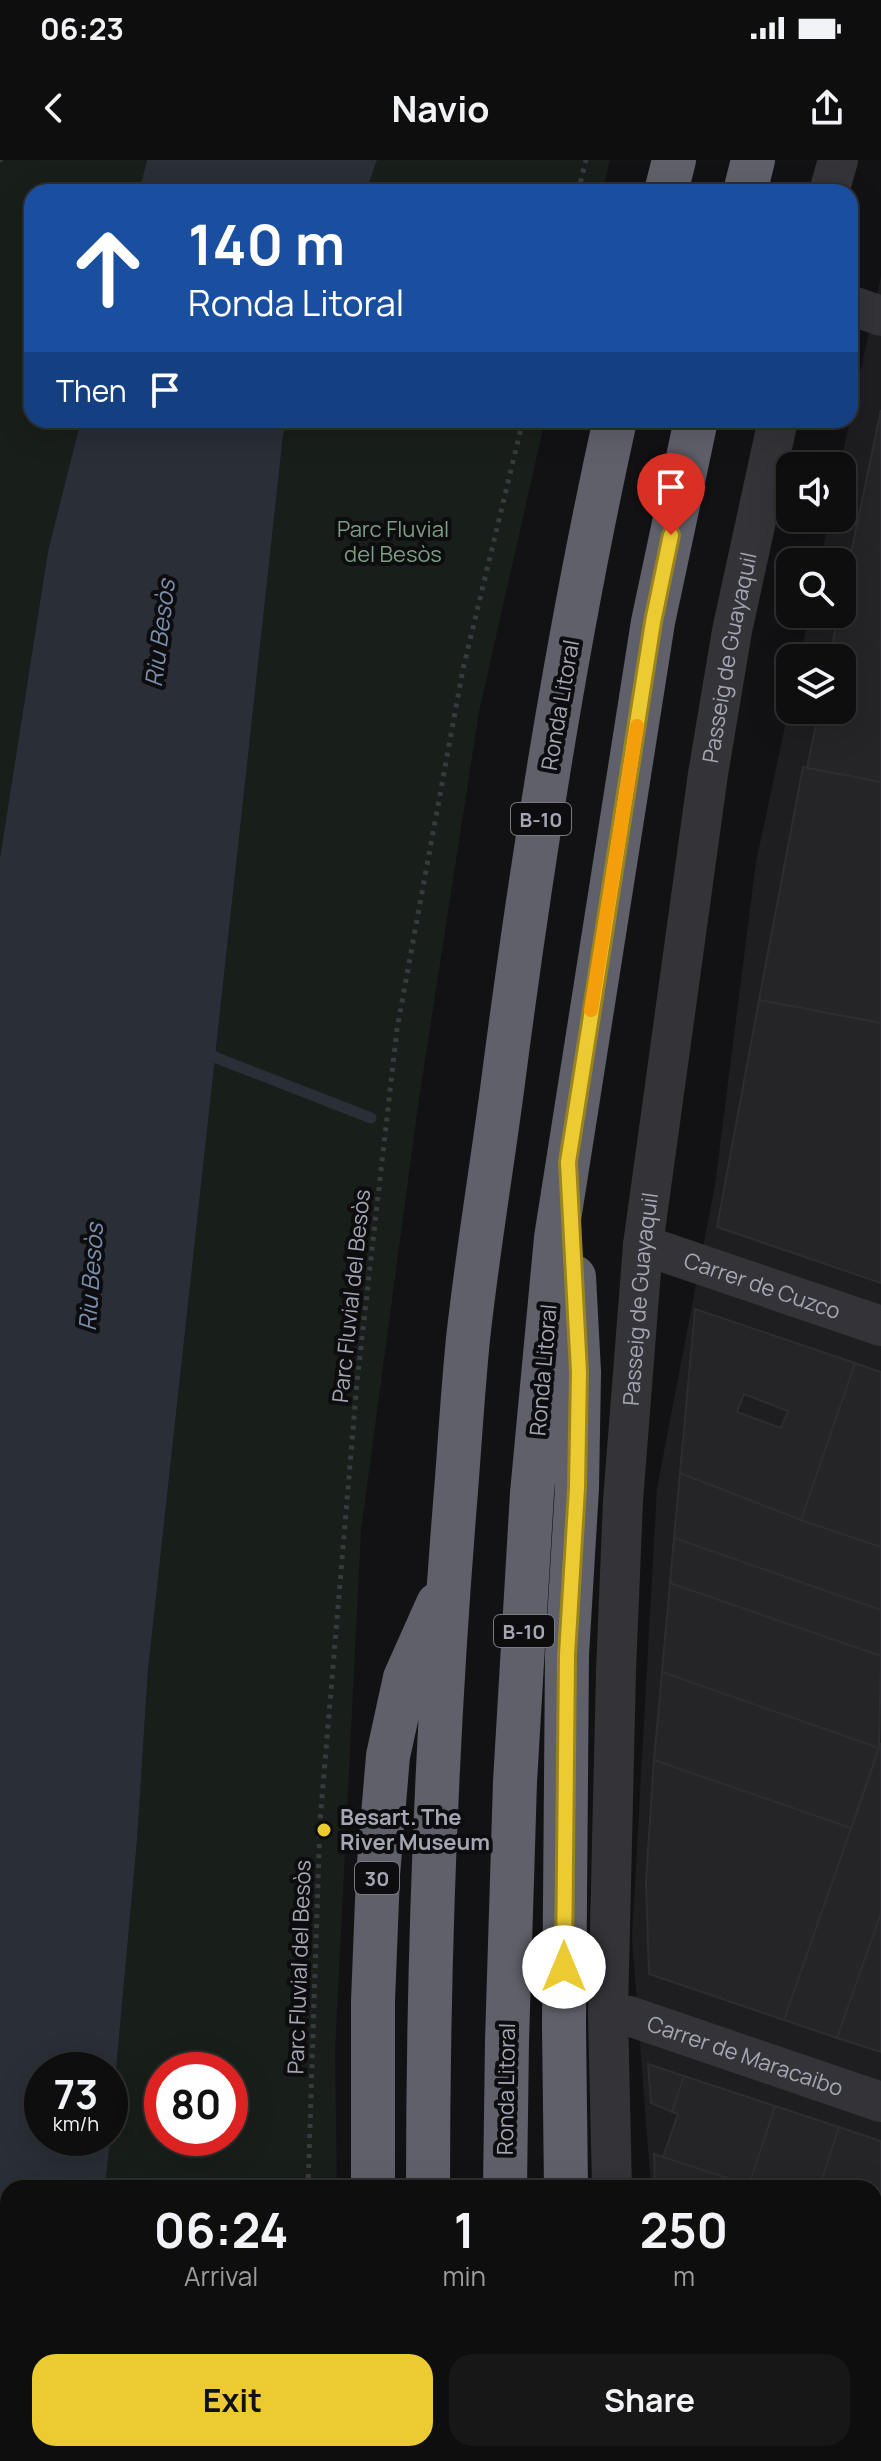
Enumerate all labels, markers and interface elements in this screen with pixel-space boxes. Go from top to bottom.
text: 06:23 [40,8,124,49]
text: Navio [391,84,490,133]
icon: back [32,86,76,130]
icon: share [805,86,849,130]
text: 140 m [188,205,345,282]
icon: ahead [56,216,160,320]
text: Ronda Litoral [188,278,404,327]
icon: arrive [143,368,187,412]
text: Then [56,370,127,411]
map controls [776,452,856,724]
button: sound [776,452,856,532]
pin [637,453,705,535]
icon: arrive [649,465,693,509]
park label: Parc Fluvial del Besòs [337,514,449,569]
button: search [776,548,856,628]
street label: Passeig de Guayaquil [695,549,764,765]
water label: Riu Besòs [136,575,182,689]
street label: Ronda Litoral [534,637,586,773]
button: layers [776,644,856,724]
road number: B-10 [511,803,571,835]
street label: Parc Fluvial del Besòs [325,1188,377,1404]
street label: Passeig de Guayaquil [616,1191,665,1407]
water label: Riu Besòs [70,1220,110,1332]
street label: Carrer de Cuzco [680,1245,845,1326]
street label: Ronda Litoral [522,1303,564,1437]
road number: B-10 [494,1615,554,1647]
place label: Besart. The River Museum [340,1802,490,1857]
marker: Besart. The River Museum [315,1821,333,1839]
street label: Parc Fluvial del Besòs [280,1859,318,2075]
road number: 30 [355,1862,399,1894]
position arrow [522,1925,606,2009]
street label: Carrer de Maracaibo [643,2008,847,2103]
street label: Ronda Litoral [490,2023,522,2155]
speed limit sign: 80 [144,2052,248,2156]
text: 73 [54,2066,98,2121]
text: km/h [53,2110,99,2137]
text: 06:24 [154,2197,289,2262]
text: 1 [454,2197,475,2262]
text: 250 [640,2197,728,2262]
text: Arrival [184,2258,258,2294]
text: min [442,2258,486,2294]
text: m [673,2258,695,2294]
button: Exit [32,2354,433,2446]
button: Share [449,2354,850,2446]

